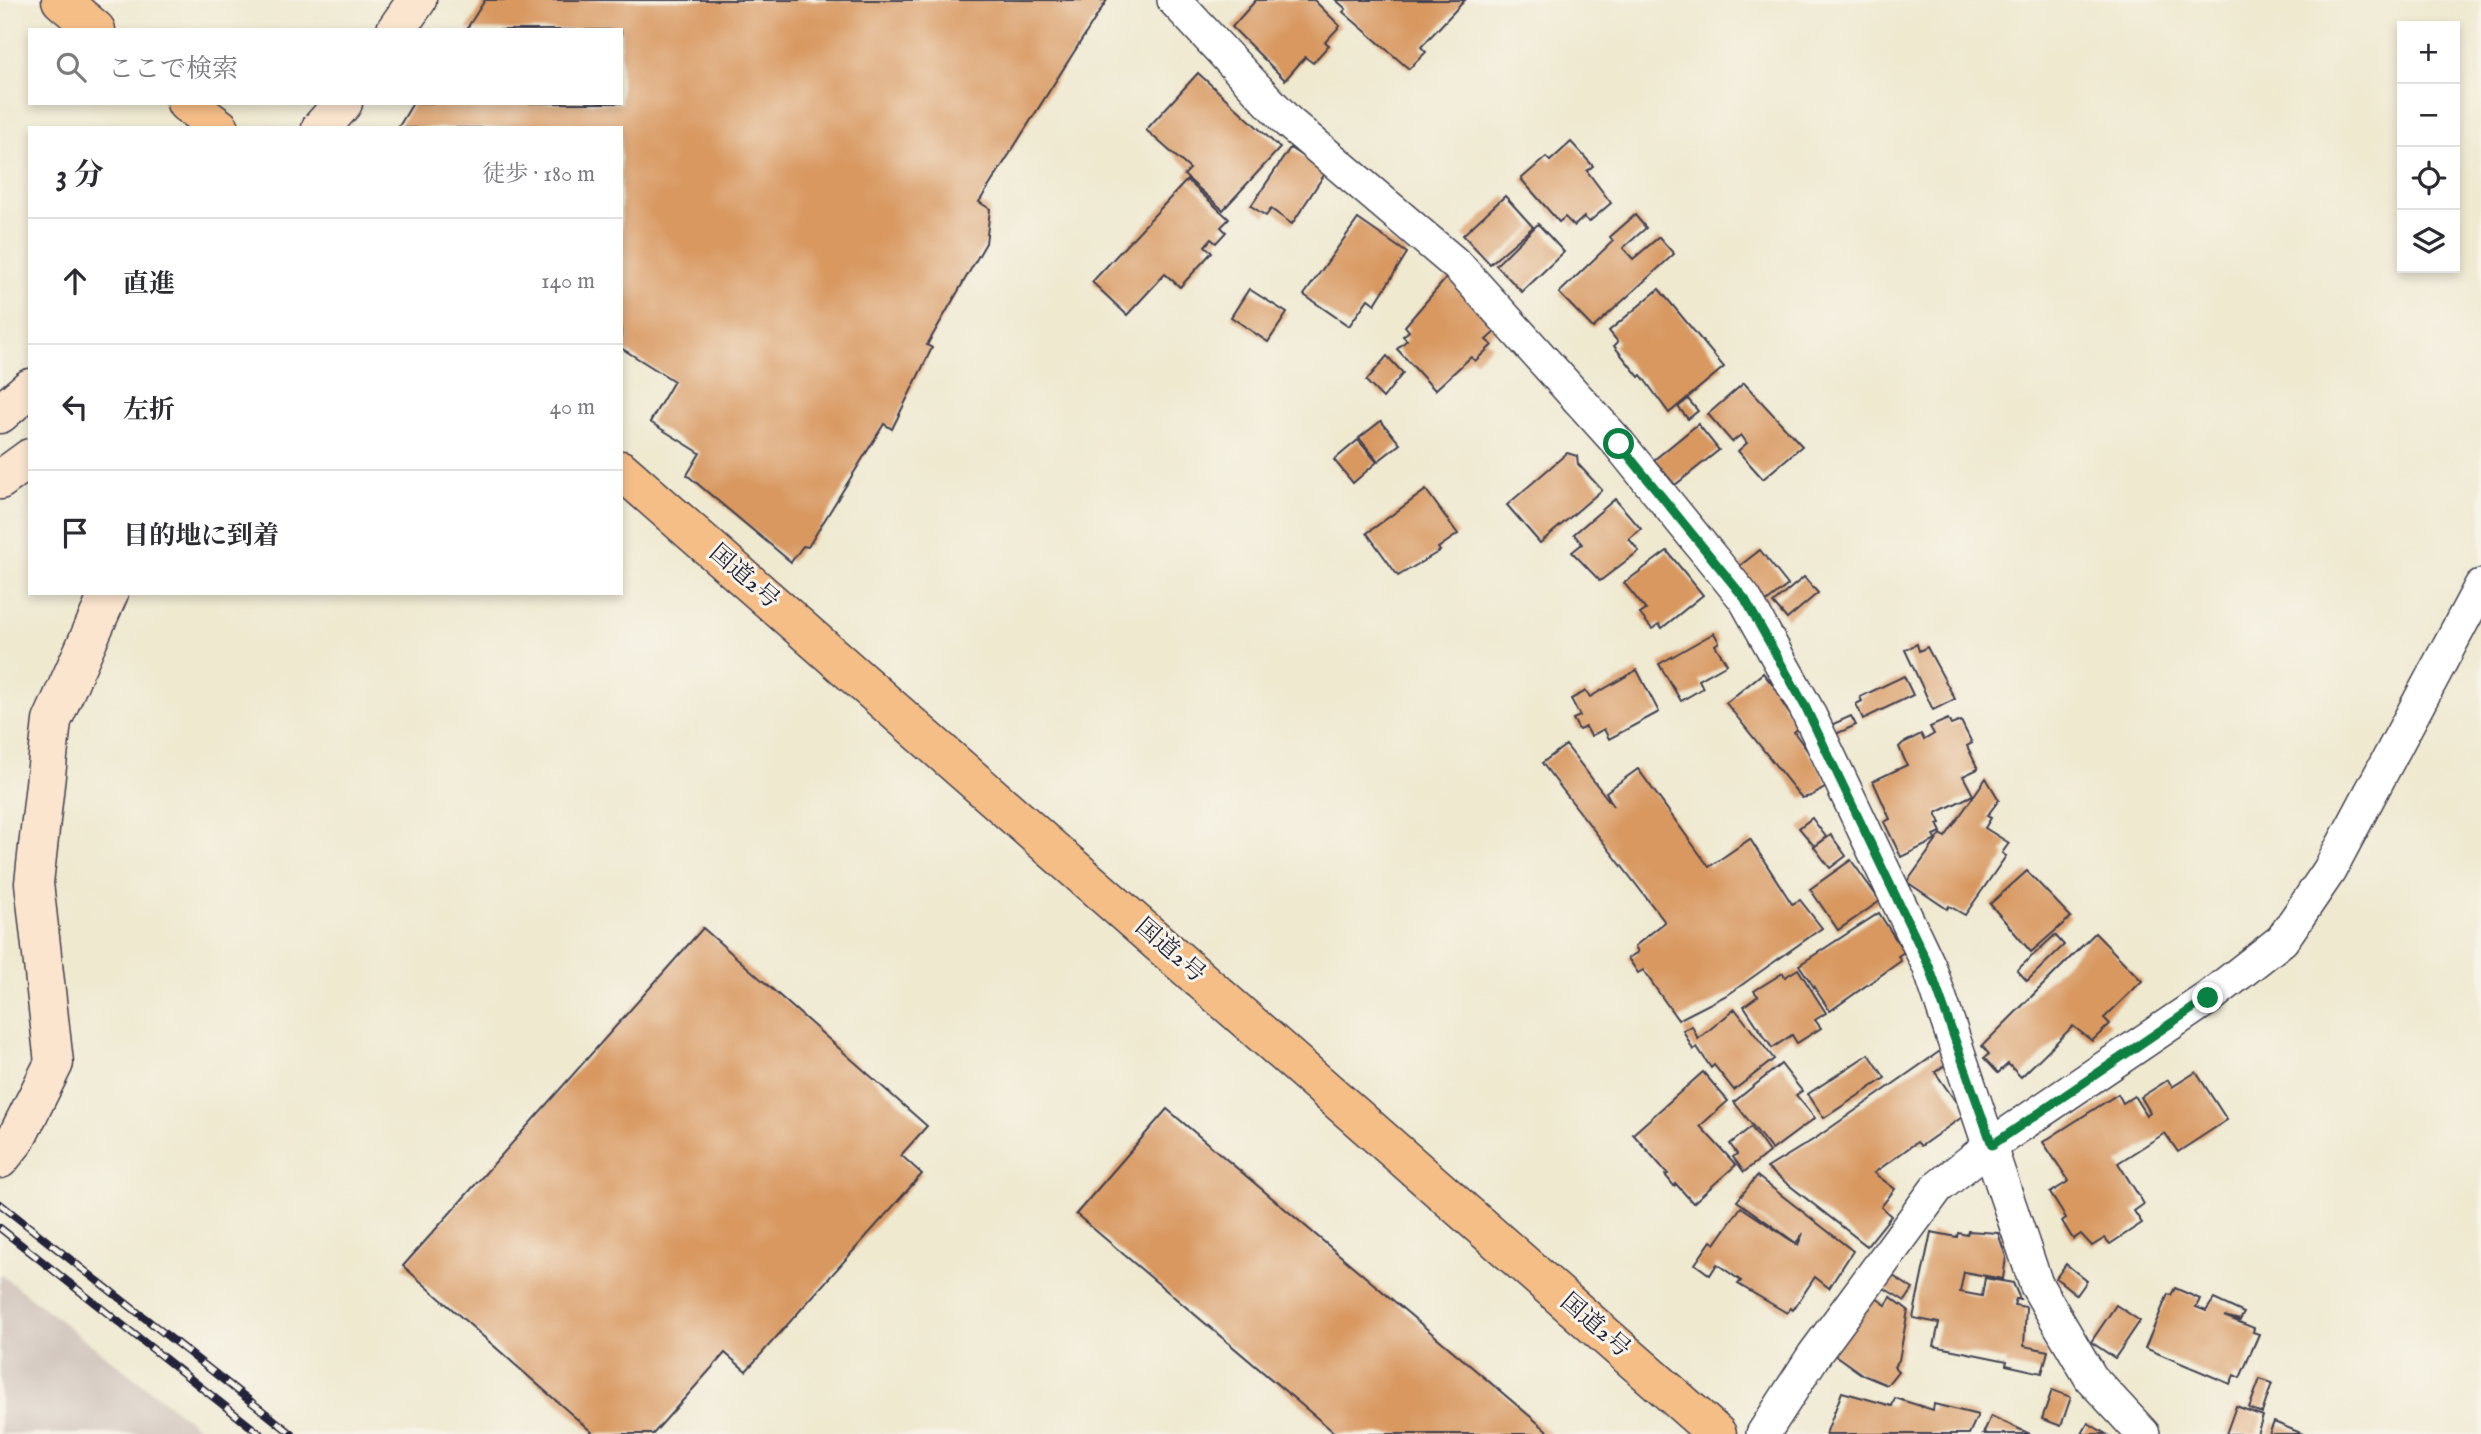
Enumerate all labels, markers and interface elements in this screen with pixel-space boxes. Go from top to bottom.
map controls [2397,21,2460,273]
button: + [2397,21,2460,84]
search box [28,28,623,105]
icon: search [52,48,90,86]
text: ここで検索 [108,53,238,86]
button: − [2397,84,2460,147]
button: locate [2397,147,2460,210]
text: 3 分 [56,157,104,195]
text: 徒歩 · 180 m [482,160,595,189]
button: layers [2397,210,2460,273]
icon: ahead [56,262,94,300]
text: 140 m [541,267,595,296]
text: 直進 [123,268,175,301]
icon: left [56,388,94,426]
text: 40 m [550,393,595,422]
text: 左折 [123,394,175,427]
route start [1603,428,1634,459]
icon: arrive [56,514,94,552]
text: 目的地に到着 [123,520,279,553]
street label: 国道2号 [702,538,786,616]
street label: 国道2号 [1128,912,1212,990]
route end [2192,982,2223,1013]
street label: 国道2号 [1553,1287,1637,1365]

